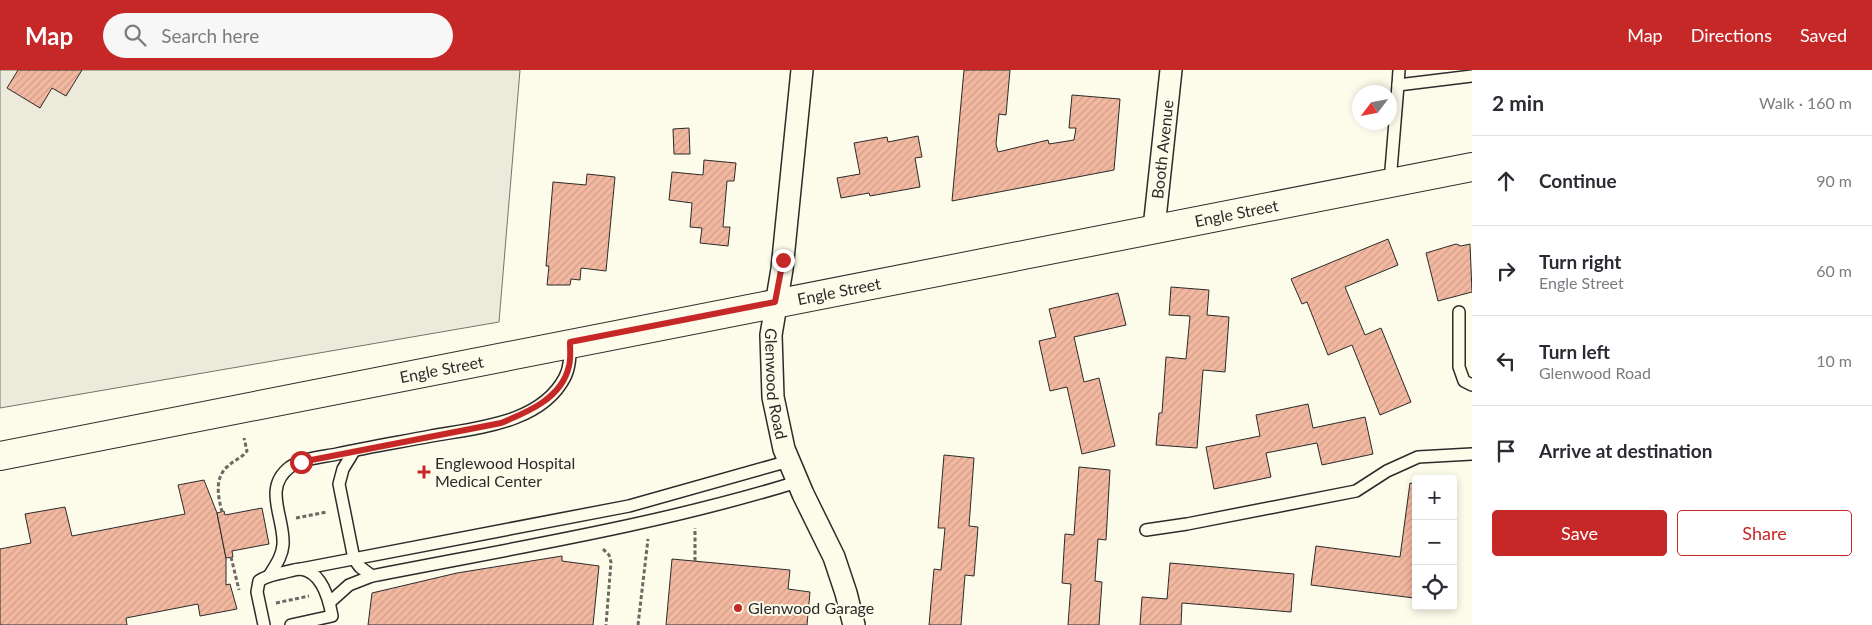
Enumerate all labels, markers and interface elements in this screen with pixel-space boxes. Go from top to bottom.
search box [103,13,453,58]
text: Map [25,21,73,50]
icon: search [121,21,149,49]
text: Search here [161,24,259,47]
text: Map [1627,24,1663,46]
text: Directions [1691,24,1772,46]
text: Saved [1800,24,1847,46]
north arrow [1352,85,1397,130]
text: 2 min [1492,90,1544,115]
text: Walk · 160 m [1759,93,1852,112]
street label: Booth Avenue [1147,99,1177,200]
icon: ahead [1492,167,1520,195]
text: Continue [1539,169,1617,192]
text: 90 m [1816,171,1852,190]
street label: Engle Street [1193,195,1280,230]
route end [772,249,795,272]
text: Turn right [1539,250,1621,273]
icon: right [1492,257,1520,285]
text: 60 m [1816,261,1852,280]
street label: Engle Street [795,273,883,308]
text: Engle Street [1539,273,1624,292]
street label: Glenwood Road [761,327,792,441]
text: Turn left [1539,340,1610,363]
icon: left [1492,347,1520,375]
street label: Engle Street [398,351,485,386]
text: 10 m [1816,351,1852,370]
text: Glenwood Road [1539,363,1651,382]
icon: arrive [1492,437,1520,465]
text: Arrive at destination [1539,439,1712,462]
route start [290,451,313,474]
place label: Englewood Hospital Medical Center [435,453,575,490]
marker: Englewood Hospital Medical Center [417,465,431,479]
map controls [1412,475,1457,610]
button: + [1412,475,1457,520]
button: Save [1492,510,1667,556]
button: Share [1677,510,1852,556]
button: − [1412,520,1457,565]
button: locate [1412,565,1457,610]
place label: Glenwood Garage [748,598,874,617]
marker: Glenwood Garage [732,602,744,614]

